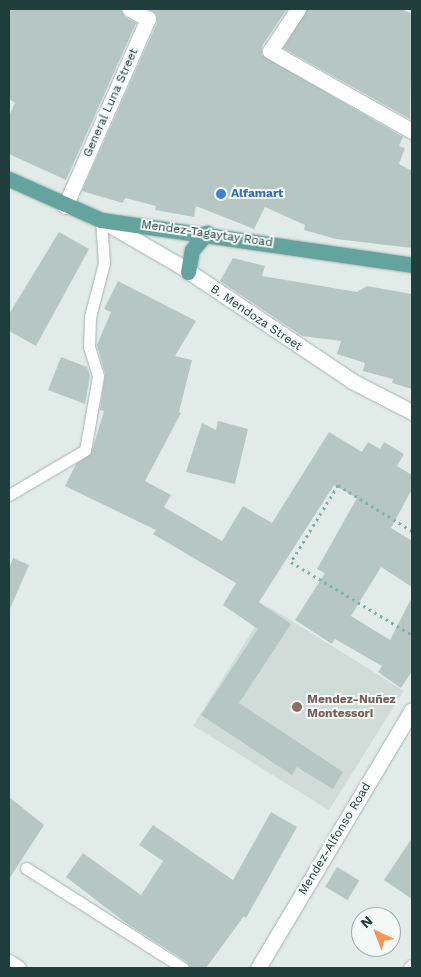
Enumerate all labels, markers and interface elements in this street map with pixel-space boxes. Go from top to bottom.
street label: General Luna Street [80,46,142,160]
place label: Alfamart [231,187,283,201]
marker: Alfamart [215,188,227,200]
street label: Mendez-Tagaytay Road [140,218,274,250]
street label: B. Mendoza Street [207,282,305,354]
place label: Mendez-Nuñez Montessori [307,693,396,721]
marker: Mendez-Nuñez Montessori [291,701,303,713]
street label: Mendez-Alfonso Road [296,780,374,898]
north arrow [351,907,401,957]
text: N [357,912,376,931]

